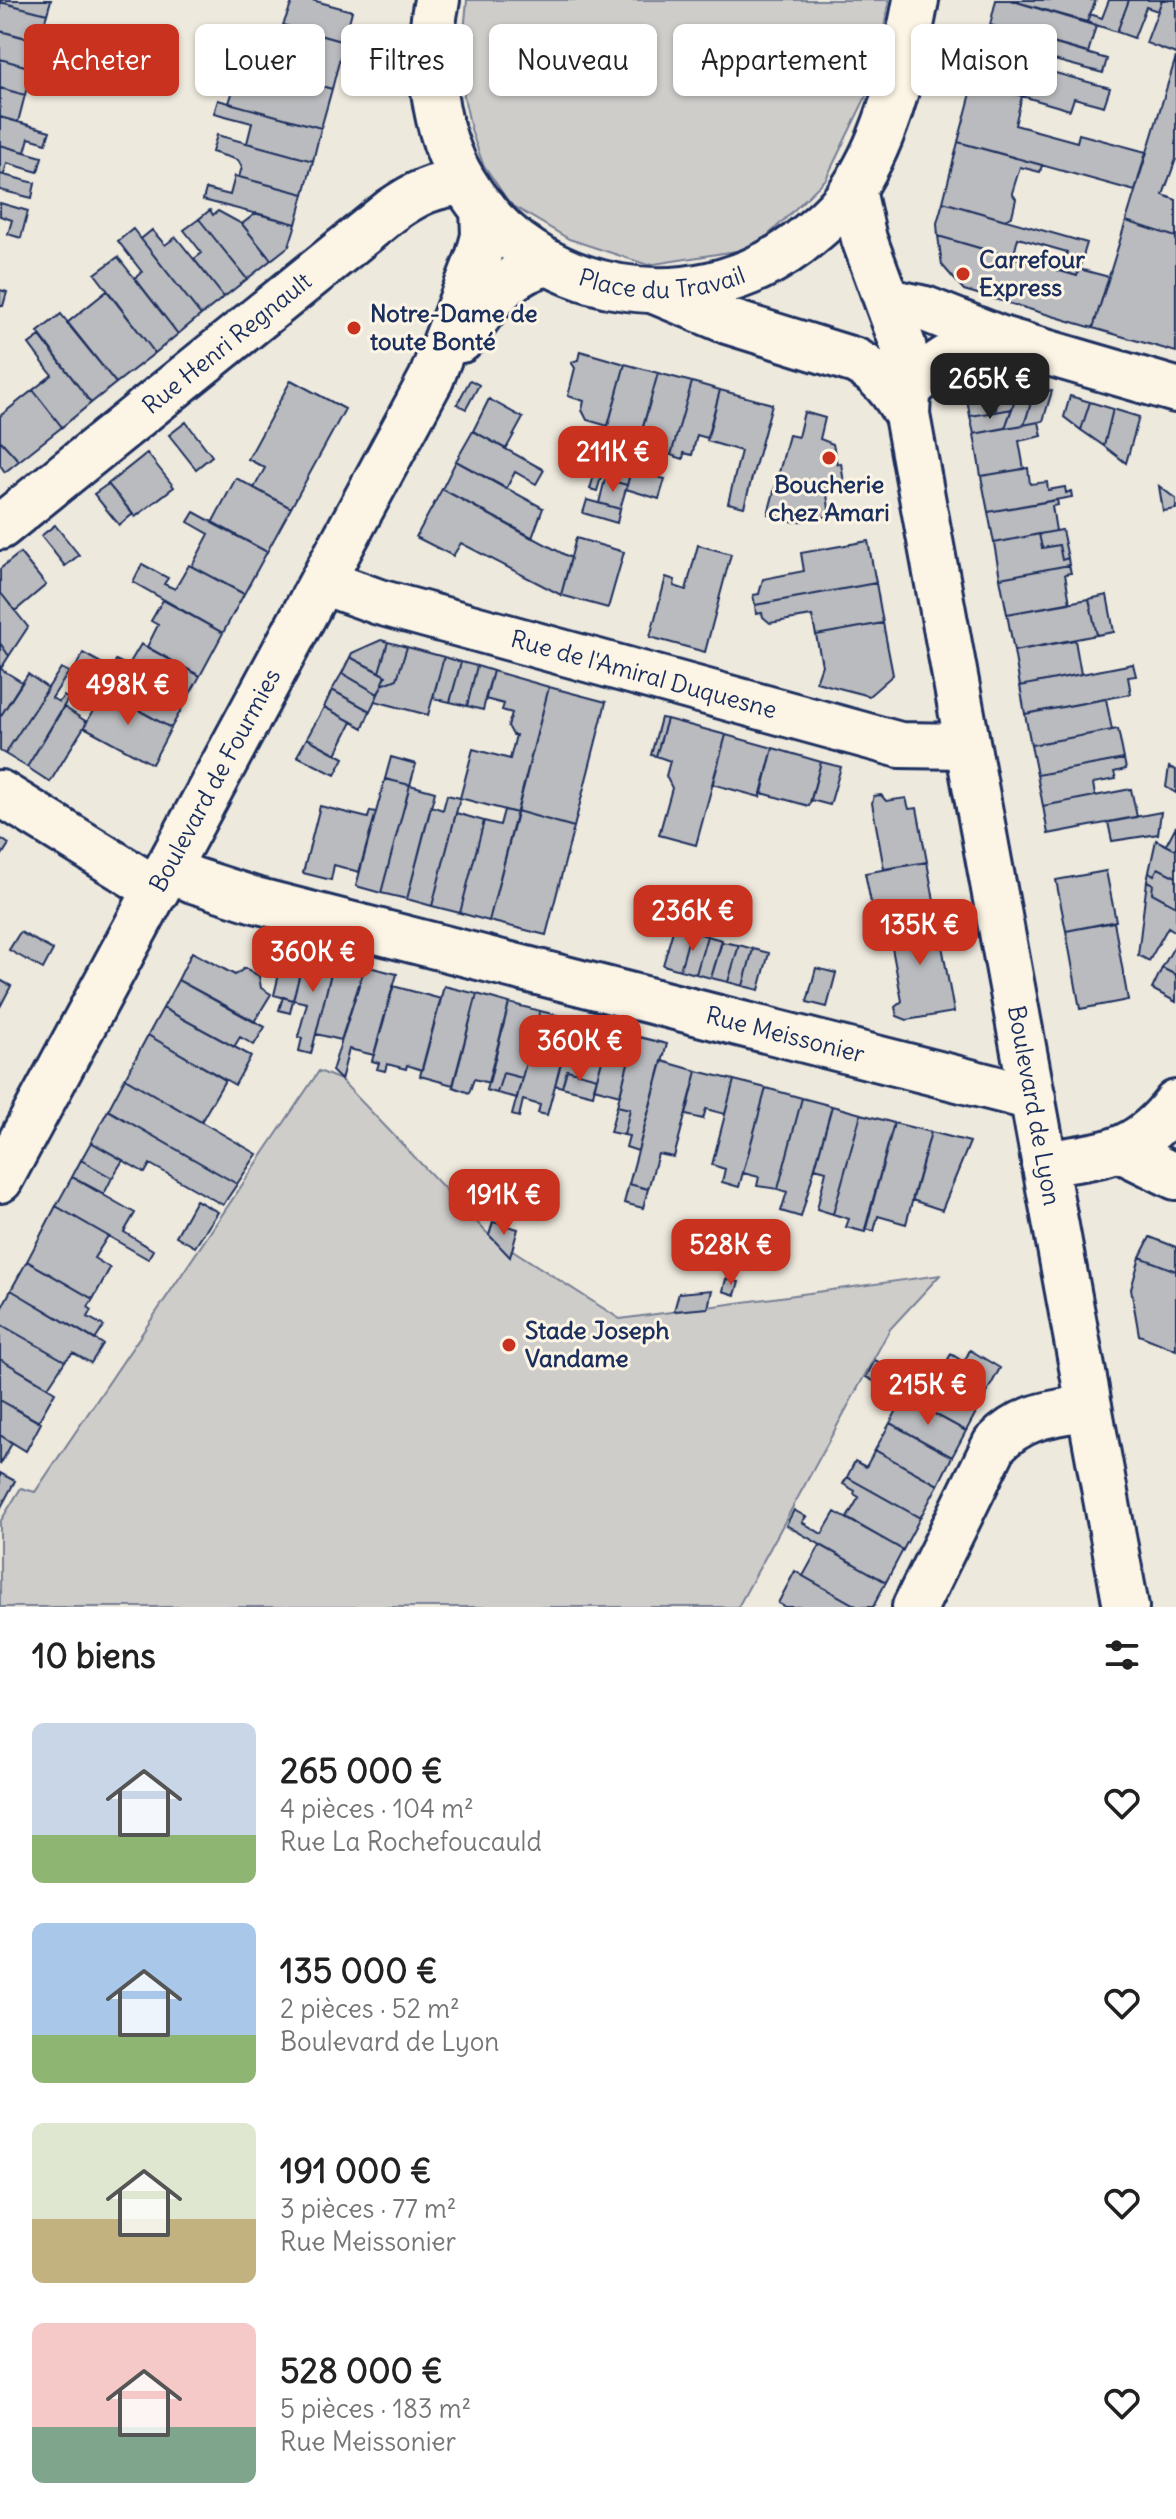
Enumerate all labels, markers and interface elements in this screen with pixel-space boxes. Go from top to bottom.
chip: Acheter [24,24,179,96]
chip: Louer [195,24,325,96]
chip: Filtres [341,24,473,96]
chip: Nouveau [489,24,657,96]
chip: Appartement [673,24,895,96]
chip: Maison [911,24,1057,96]
place label: Carrefour Express [979,244,1085,302]
street label: Place du Travail [575,259,749,304]
street label: Rue Henri Regnault [136,265,317,420]
marker: Carrefour Express [954,265,972,283]
place label: Notre-Dame de toute Bonté [370,298,537,356]
marker: Notre-Dame de toute Bonté [345,319,363,337]
pin: 265K € [925,353,1055,421]
text: 265K € [948,362,1032,395]
pin: 211K € [548,426,678,494]
text: 211K € [576,435,650,468]
marker: Boucherie chez Amari [820,449,838,467]
place label: Boucherie chez Amari [768,469,890,527]
street label: Rue de l'Amiral Duquesne [508,623,780,724]
pin: 498K € [63,659,193,727]
street label: Boulevard de Fourmies [142,663,286,896]
text: 498K € [86,668,170,701]
pin: 236K € [628,885,758,953]
text: 236K € [652,894,735,927]
pin: 135K € [855,899,985,967]
text: 135K € [880,908,960,941]
pin: 360K € [248,926,378,994]
text: 360K € [270,935,356,968]
street label: Rue Meissonier [703,999,868,1069]
street label: Boulevard de Lyon [1002,1003,1068,1208]
pin: 360K € [515,1015,645,1083]
text: 360K € [537,1024,623,1057]
pin: 191K € [439,1169,569,1237]
text: 191K € [467,1178,541,1211]
pin: 528K € [666,1219,796,1287]
text: 528K € [689,1228,773,1261]
place label: Stade Joseph Vandame [525,1315,669,1373]
marker: Stade Joseph Vandame [500,1336,518,1354]
pin: 215K € [863,1359,993,1427]
text: 215K € [889,1368,967,1401]
icon: filters [1100,1633,1144,1677]
text: 10 biens [32,1634,156,1677]
text: 265 000 € [280,1749,443,1792]
icon: home [96,1755,192,1851]
icon: heart [1100,1781,1144,1825]
text: 4 pièces · 104 m² [280,1792,474,1825]
text: Rue La Rochefoucauld [280,1825,542,1858]
text: 135 000 € [280,1949,438,1992]
icon: home [96,1955,192,2051]
icon: heart [1100,1981,1144,2025]
text: 2 pièces · 52 m² [280,1992,460,2025]
text: Boulevard de Lyon [280,2025,499,2058]
text: 191 000 € [280,2149,432,2192]
icon: home [96,2155,192,2251]
icon: heart [1100,2181,1144,2225]
text: 3 pièces · 77 m² [280,2192,457,2225]
text: Rue Meissonier [280,2225,456,2258]
text: 528 000 € [280,2349,443,2392]
icon: home [96,2355,192,2451]
icon: heart [1100,2381,1144,2425]
text: 5 pièces · 183 m² [280,2392,471,2425]
text: Rue Meissonier [280,2425,456,2458]

